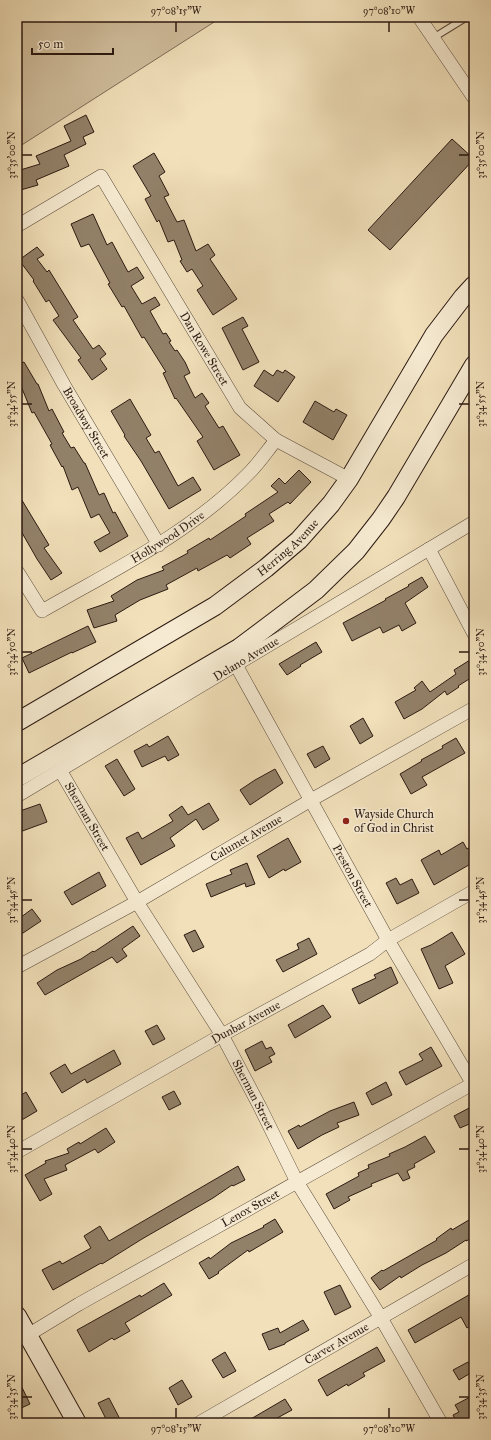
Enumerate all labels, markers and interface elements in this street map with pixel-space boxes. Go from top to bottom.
text: 97°08'15"W [151,5,202,17]
text: 97°08'10"W [363,5,415,17]
scale bar [32,30,113,56]
text: 50 m [38,37,63,51]
text: 31°35'00"N [6,131,18,179]
text: 31°35'00"N [475,131,487,179]
street label: Dan Rowe Street [177,309,232,389]
text: 31°34'55"N [6,380,18,427]
text: 31°34'55"N [475,380,487,427]
street label: Broadway Street [60,385,113,461]
street label: Hollywood Drive [129,508,207,566]
street label: Herring Avenue [254,516,321,579]
text: 31°34'50"N [6,628,18,676]
text: 31°34'50"N [475,628,487,676]
street label: Delano Avenue [211,634,281,684]
street label: Sherman Street [62,780,113,854]
place label: Wayside Church of God in Christ [354,807,435,835]
street label: Calumet Avenue [208,812,285,864]
marker: Wayside Church of God in Christ [341,816,351,826]
street label: Preston Street [330,842,376,911]
text: 31°34'45"N [6,876,18,924]
text: 31°34'45"N [475,876,487,924]
street label: Dunbar Avenue [209,998,283,1047]
street label: Sherman Street [229,1057,277,1133]
text: 31°34'40"N [6,1124,18,1173]
text: 31°34'40"N [475,1124,487,1173]
street label: Lenox Street [219,1186,282,1230]
street label: Carver Avenue [302,1319,371,1367]
text: 31°34'35"N [6,1374,18,1420]
text: 31°34'35"N [475,1374,487,1420]
text: 97°08'15"W [151,1423,202,1435]
text: 97°08'10"W [363,1423,415,1435]

